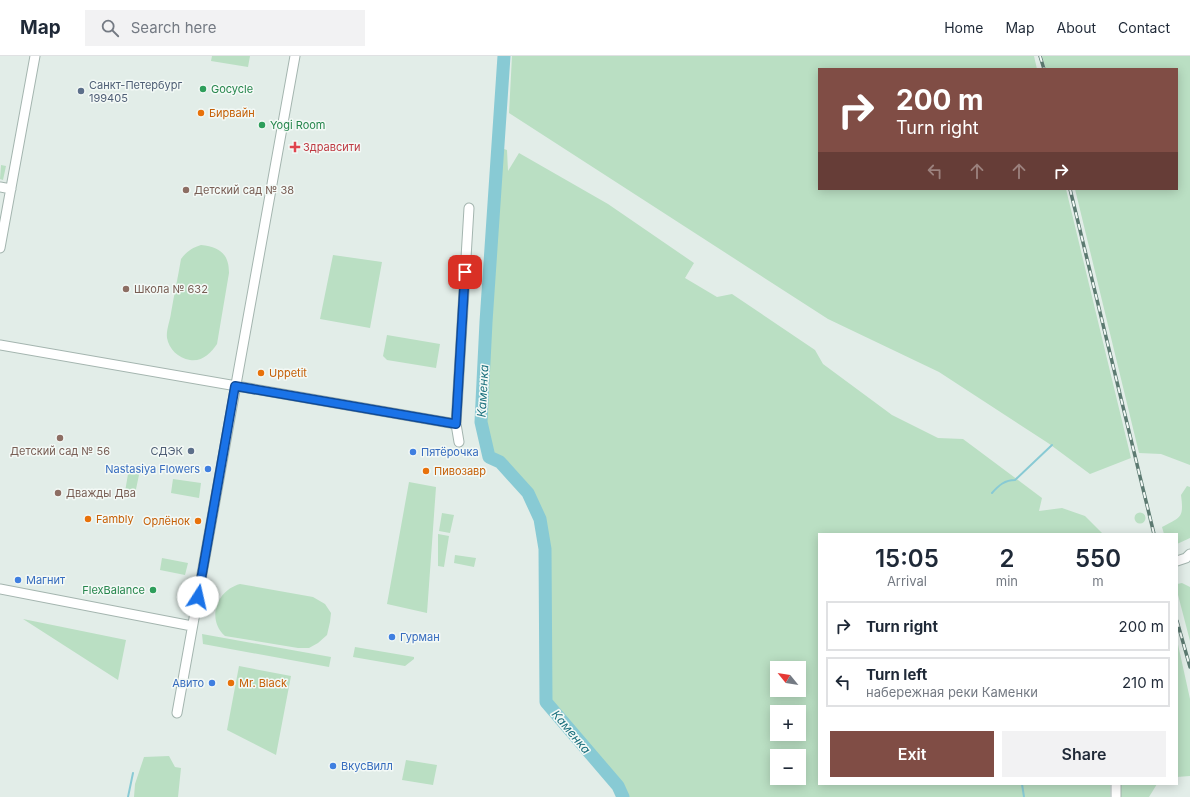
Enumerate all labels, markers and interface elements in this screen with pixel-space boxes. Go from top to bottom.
search box [85,10,365,46]
text: Map [20,16,61,39]
icon: search [99,17,121,39]
text: Search here [131,18,216,37]
text: Home [944,19,983,36]
text: Map [1005,19,1035,36]
text: About [1057,19,1096,36]
text: Contact [1118,19,1170,36]
place label: Санкт-Петербург 199405 [89,78,183,105]
place label: Gocycle [211,82,253,96]
text: 200 m [896,83,984,117]
marker: Gocycle [198,84,208,94]
icon: right [830,84,882,136]
marker: Санкт-Петербург 199405 [76,86,86,96]
place label: Бирвайн [209,106,255,120]
marker: Бирвайн [196,108,206,118]
text: Turn right [896,117,979,138]
place label: Yogi Room [270,118,325,132]
marker: Yogi Room [257,120,267,130]
place label: Здравсити [303,140,361,154]
marker: Здравсити [290,142,300,152]
icon: left [924,160,946,182]
icon: ahead [966,160,988,182]
icon: ahead [1008,160,1030,182]
icon: right [1050,160,1072,182]
place label: Детский сад № 38 [194,183,294,197]
marker: Детский сад № 38 [181,185,191,195]
pin [448,255,482,289]
icon: arrive [454,261,476,283]
place label: Школа № 632 [134,282,208,296]
marker: Школа № 632 [121,284,131,294]
water label: Каменка [474,364,491,418]
place label: Uppetit [269,366,307,380]
marker: Uppetit [256,368,266,378]
marker: Детский сад № 56 [55,433,65,443]
place label: Детский сад № 56 [10,444,110,458]
place label: СДЭК [151,444,184,458]
place label: Пятёрочка [421,445,479,459]
marker: СДЭК [186,446,196,456]
marker: Пятёрочка [408,447,418,457]
place label: Nastasiya Flowers [105,462,200,476]
marker: Nastasiya Flowers [203,464,213,474]
place label: Пивозавр [434,464,486,478]
marker: Пивозавр [421,466,431,476]
place label: Дважды Два [66,486,136,500]
marker: Дважды Два [53,488,63,498]
place label: Fambly [96,512,134,526]
marker: Fambly [83,514,93,524]
place label: Орлёнок [143,514,190,528]
marker: Орлёнок [193,516,203,526]
text: 15:05 [875,544,939,573]
text: 2 [999,544,1014,573]
text: 550 [1075,544,1121,573]
place label: Магнит [26,573,66,587]
text: Arrival [887,573,927,589]
text: min [996,573,1018,589]
text: m [1092,573,1104,589]
marker: Магнит [13,575,23,585]
position arrow [177,576,219,618]
place label: FlexBalance [82,583,145,597]
marker: FlexBalance [148,585,158,595]
icon: right [832,615,854,637]
text: Turn right [866,617,938,636]
text: 200 m [1119,617,1164,636]
place label: Гурман [400,630,440,644]
marker: Гурман [387,632,397,642]
north arrow [770,661,806,697]
map controls [770,661,806,785]
text: Turn left [866,665,927,684]
icon: left [832,671,854,693]
text: 210 m [1122,673,1164,692]
place label: Авито [172,676,204,690]
place label: Mr. Black [239,676,287,690]
marker: Авито [207,678,217,688]
marker: Mr. Black [226,678,236,688]
text: набережная реки Каменки [866,684,1038,700]
button: + [770,705,806,741]
water label: Каменка [549,707,594,757]
button: Exit [830,731,994,777]
button: Share [1002,731,1166,777]
button: − [770,749,806,785]
place label: ВкусВилл [341,759,393,773]
marker: ВкусВилл [328,761,338,771]

